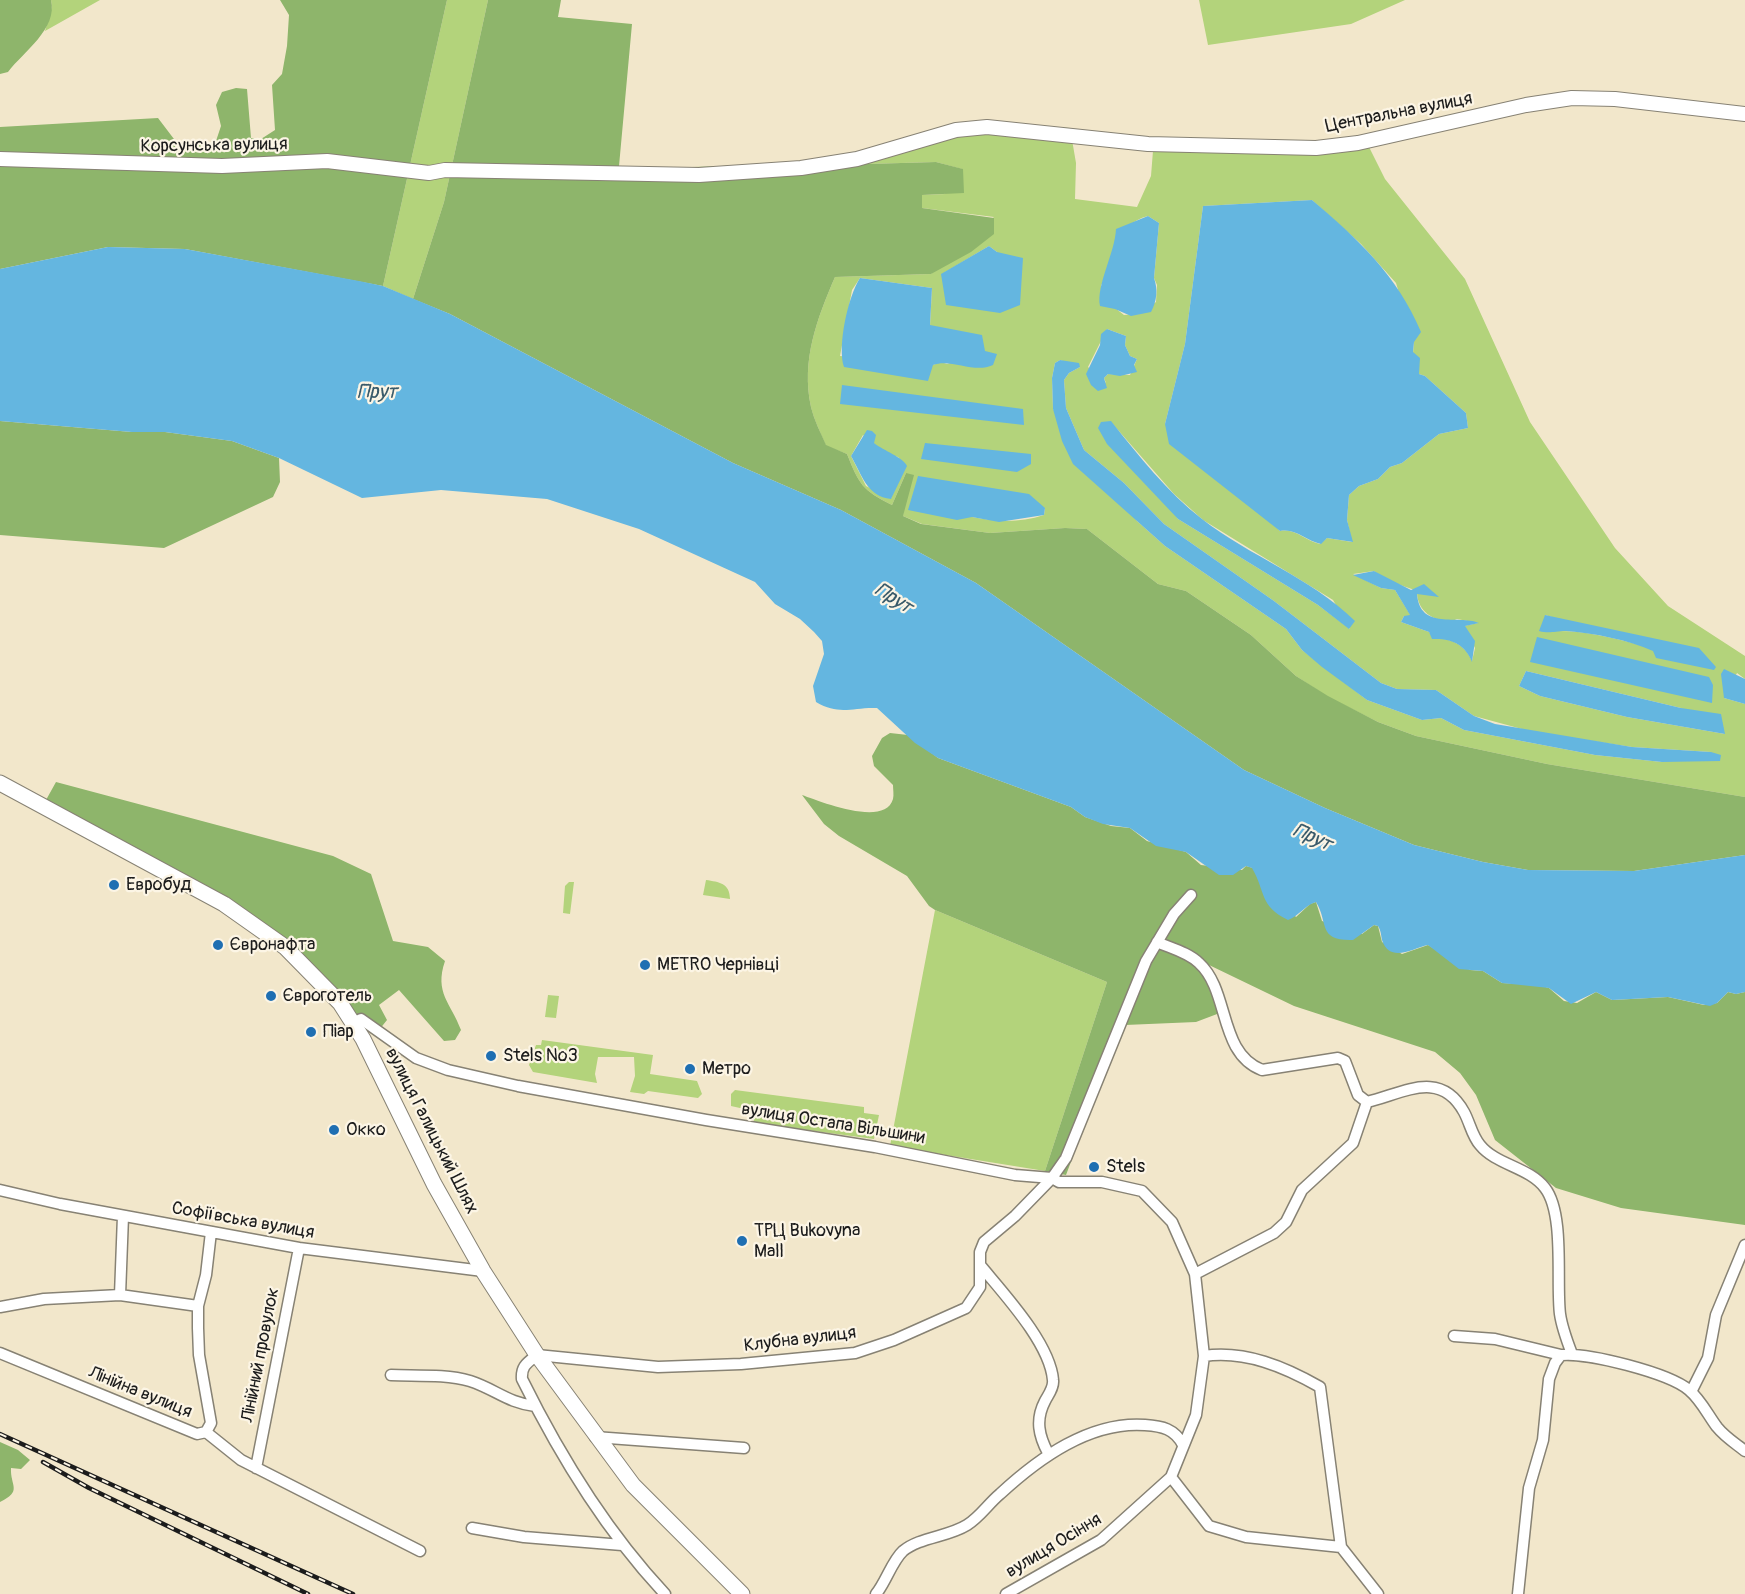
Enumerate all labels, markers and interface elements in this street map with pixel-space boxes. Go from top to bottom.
street label: Центральна вулиця [1324,88,1474,138]
street label: Корсунська вулиця [140,134,288,158]
water label: Прут [357,381,397,405]
water label: Прут [870,578,916,620]
water label: Прут [1289,819,1335,857]
place label: Евробуд [126,874,191,896]
marker: Евробуд [107,878,121,892]
place label: Євронафта [230,934,315,956]
marker: Євронафта [211,938,225,952]
place label: METRO Чернівці [657,954,779,976]
marker: METRO Чернівці [638,958,652,972]
place label: Євроготель [283,985,372,1007]
marker: Євроготель [264,989,278,1003]
place label: Піар [323,1021,354,1043]
marker: Піар [304,1025,318,1039]
street label: вулиця Галицький Шлях [380,1044,482,1218]
place label: Stels №3 [503,1045,578,1067]
marker: Stels №3 [484,1049,498,1063]
place label: Метро [702,1058,751,1080]
marker: Метро [683,1062,697,1076]
street label: вулиця Остапа Вільшини [740,1099,926,1149]
place label: Окко [346,1119,386,1141]
marker: Окко [327,1123,341,1137]
place label: Stels [1106,1156,1145,1178]
marker: Stels [1087,1160,1101,1174]
street label: Софіївська вулиця [170,1198,316,1244]
place label: ТРЦ Bukovyna Mall [754,1220,860,1262]
marker: ТРЦ Bukovyna Mall [735,1234,749,1248]
street label: Лінійний провулок [237,1286,285,1424]
street label: Клубна вулиця [743,1322,857,1358]
street label: Лінійна вулиця [85,1362,195,1424]
street label: вулиця Осіння [1002,1509,1106,1583]

